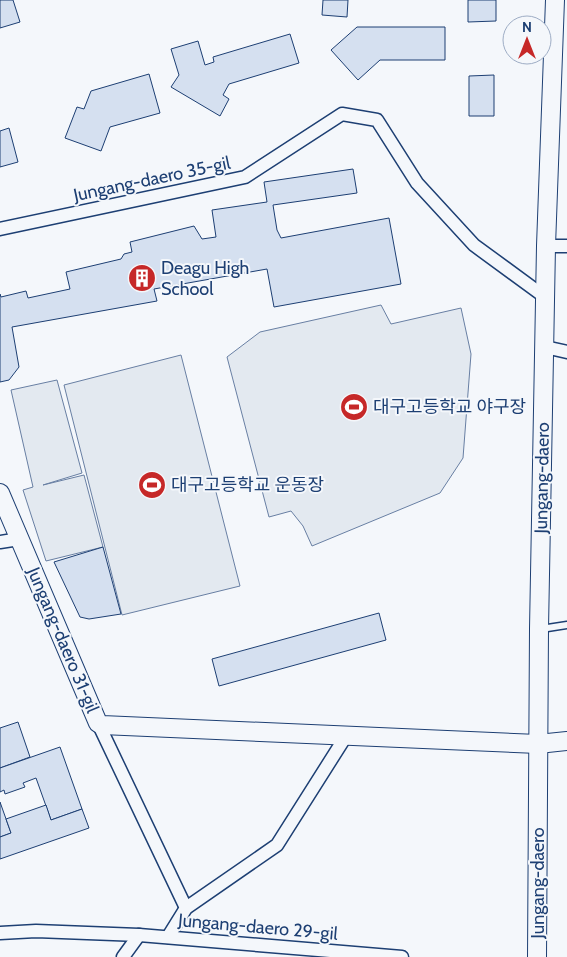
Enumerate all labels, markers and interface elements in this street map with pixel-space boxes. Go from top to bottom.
north arrow [502,15,552,65]
text: N [522,18,532,36]
street label: Jungang-daero 35-gil [71,151,233,207]
place label: Deagu High School [161,257,249,300]
building icon: Deagu High School [127,263,157,293]
sports icon: 대구고등학교 야구장 [339,392,369,422]
place label: 대구고등학교 야구장 [373,396,526,418]
street label: Jungang-daero [530,422,554,535]
sports icon: 대구고등학교 운동장 [137,470,167,500]
place label: 대구고등학교 운동장 [171,474,324,496]
street label: Jungang-daero 31-gil [22,563,104,717]
street label: Jungang-daero [527,827,549,940]
street label: Jungang-daero 29-gil [176,909,339,945]

